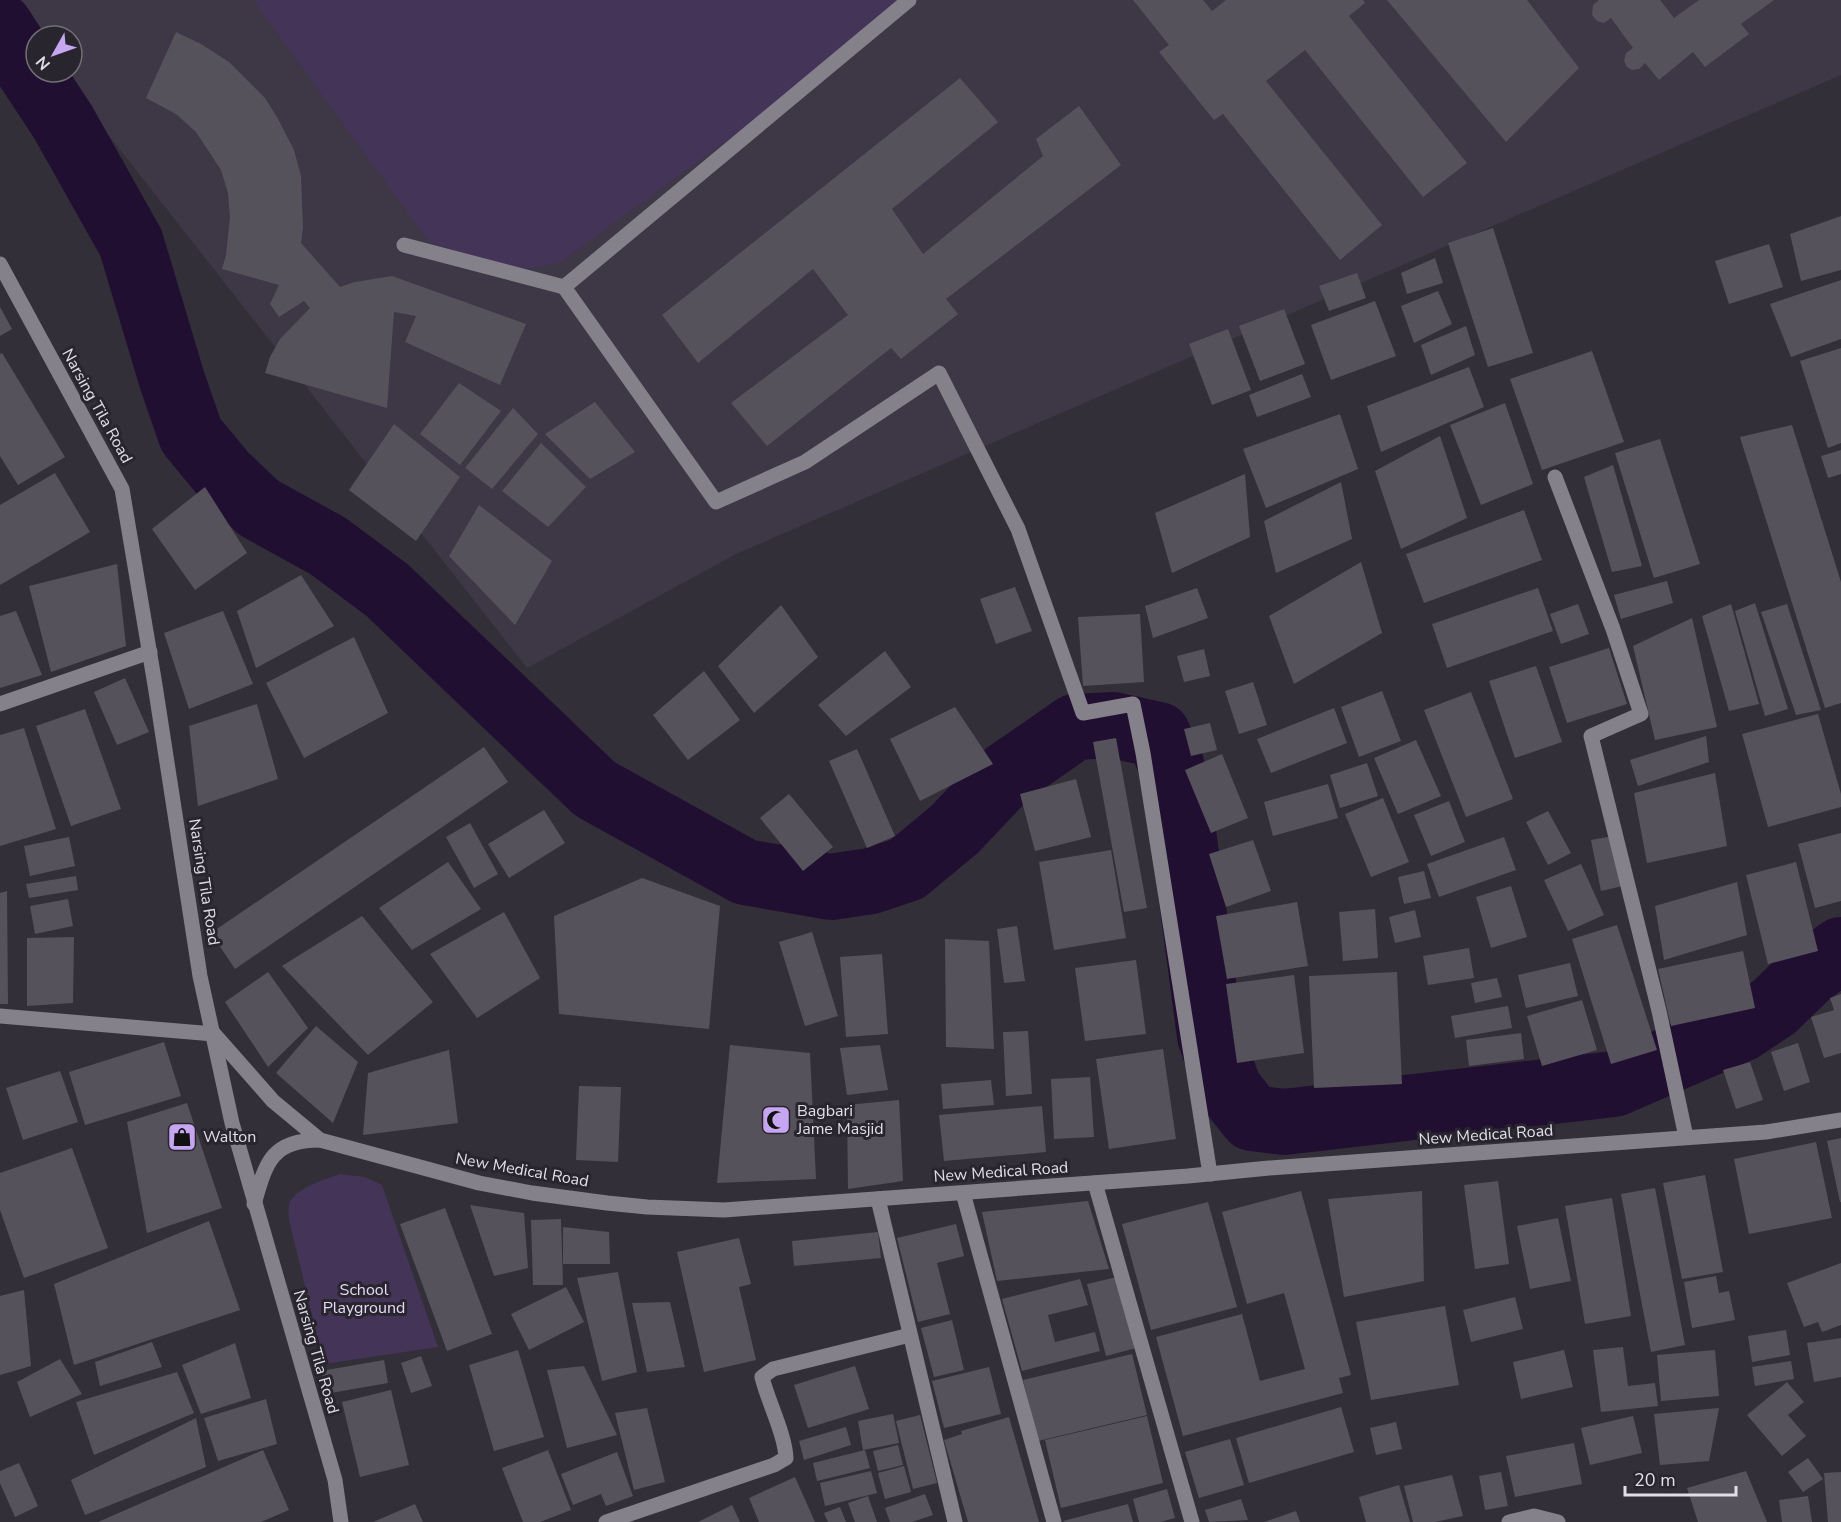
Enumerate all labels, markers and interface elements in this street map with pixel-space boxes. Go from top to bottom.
north arrow [24,24,84,84]
text: N [31,51,56,75]
street label: Narsing Tila Road [56,345,138,467]
street label: Narsing Tila Road [183,817,225,947]
place label: Bagbari Jame Masjid [796,1100,884,1140]
mosque icon: Bagbari Jame Masjid [760,1104,792,1136]
street label: New Medical Road [1418,1119,1554,1151]
shop icon: Walton [166,1121,198,1153]
place label: Walton [203,1126,256,1148]
street label: New Medical Road [454,1147,590,1193]
street label: New Medical Road [933,1156,1069,1188]
park label: School Playground [323,1279,405,1319]
street label: Narsing Tila Road [288,1288,344,1416]
scale bar [1625,1459,1736,1497]
text: 20 m [1634,1468,1676,1492]

